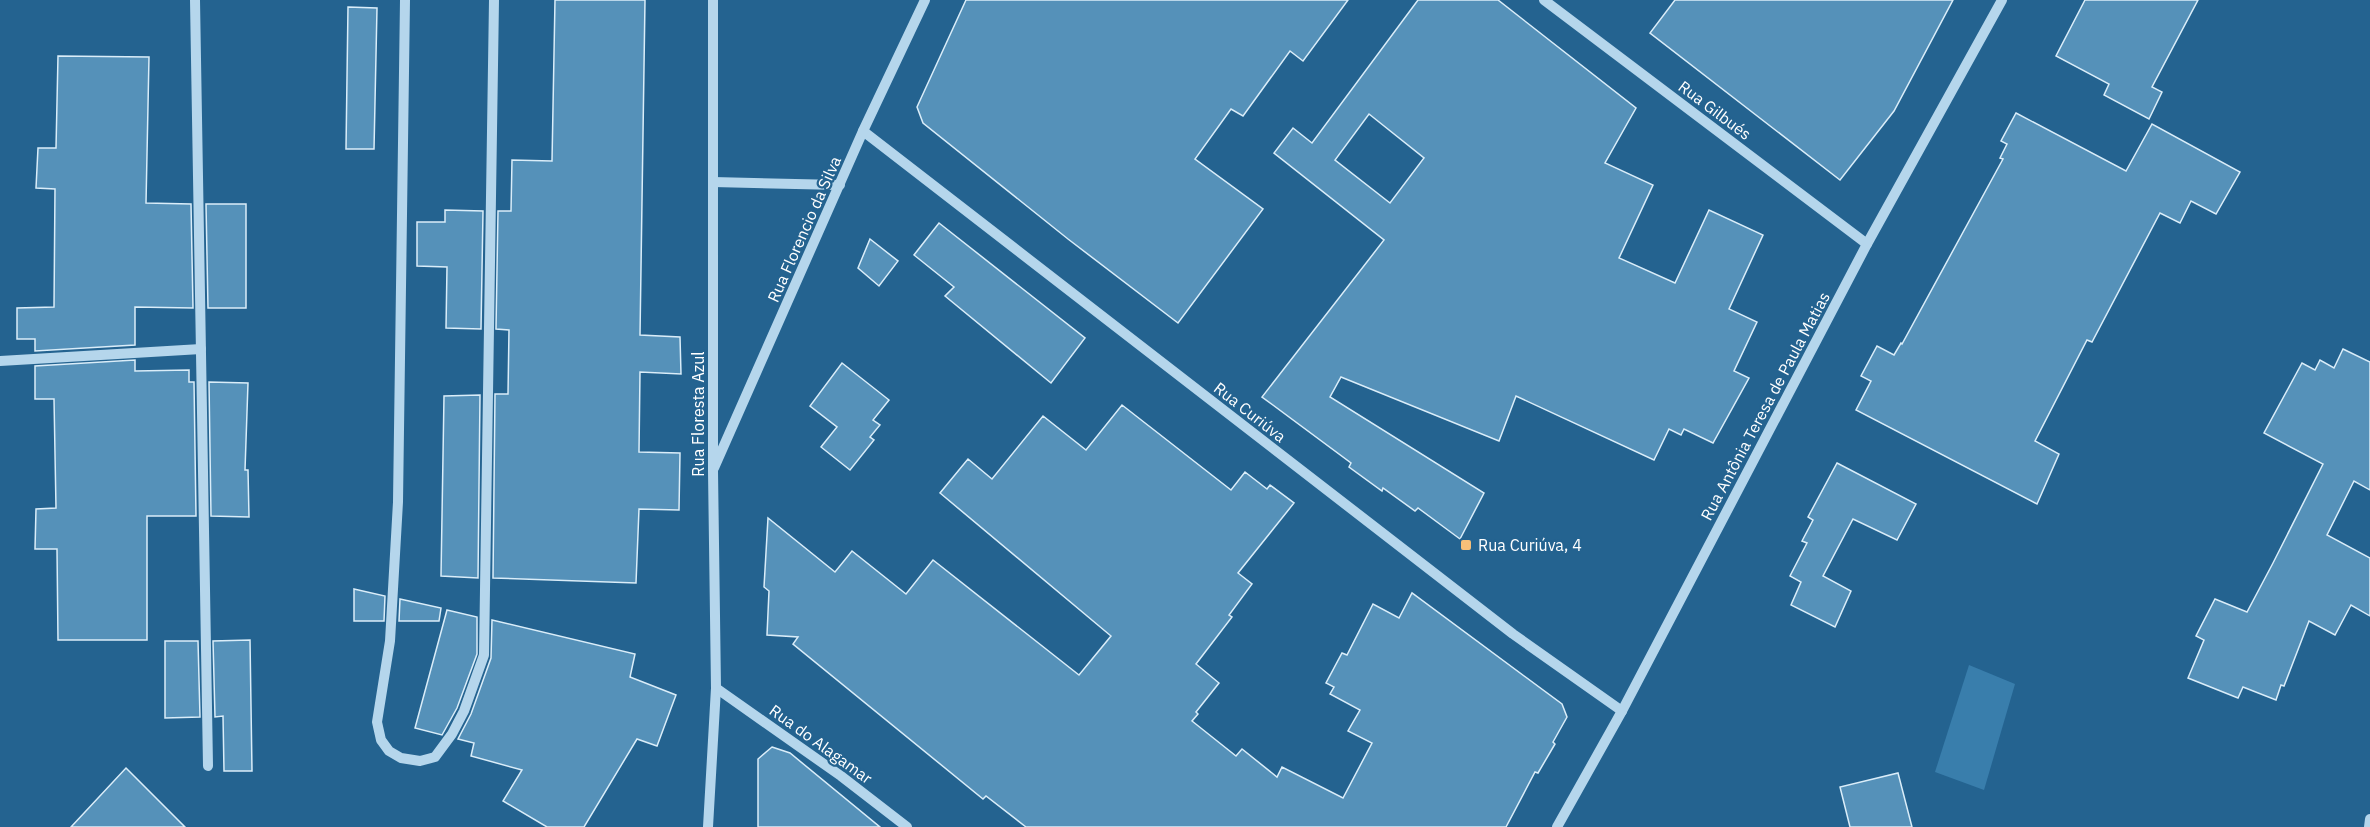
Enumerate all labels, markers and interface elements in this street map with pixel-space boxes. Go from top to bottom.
street label: Rua Gilbués [1675,76,1755,144]
street label: Rua Florencio da Silva [763,152,845,305]
street label: Rua Antônia Teresa de Paula Matias [1696,288,1834,524]
street label: Rua Floresta Azul [688,351,708,477]
street label: Rua Curiúva [1210,378,1290,447]
place label: Rua Curiúva, 4 [1478,535,1582,555]
marker: Rua Curiúva, 4 [1459,538,1473,552]
street label: Rua do Alagamar [766,700,876,788]

